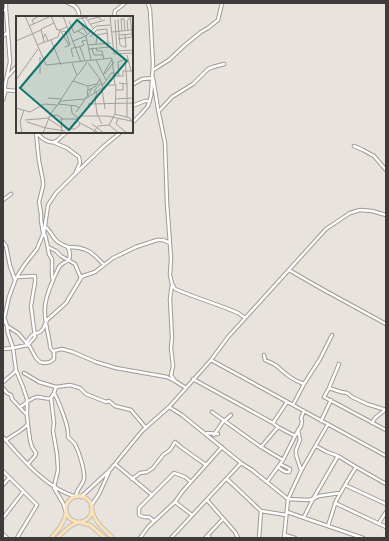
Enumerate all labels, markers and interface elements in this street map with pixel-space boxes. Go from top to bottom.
inset map [16,16,133,133]

